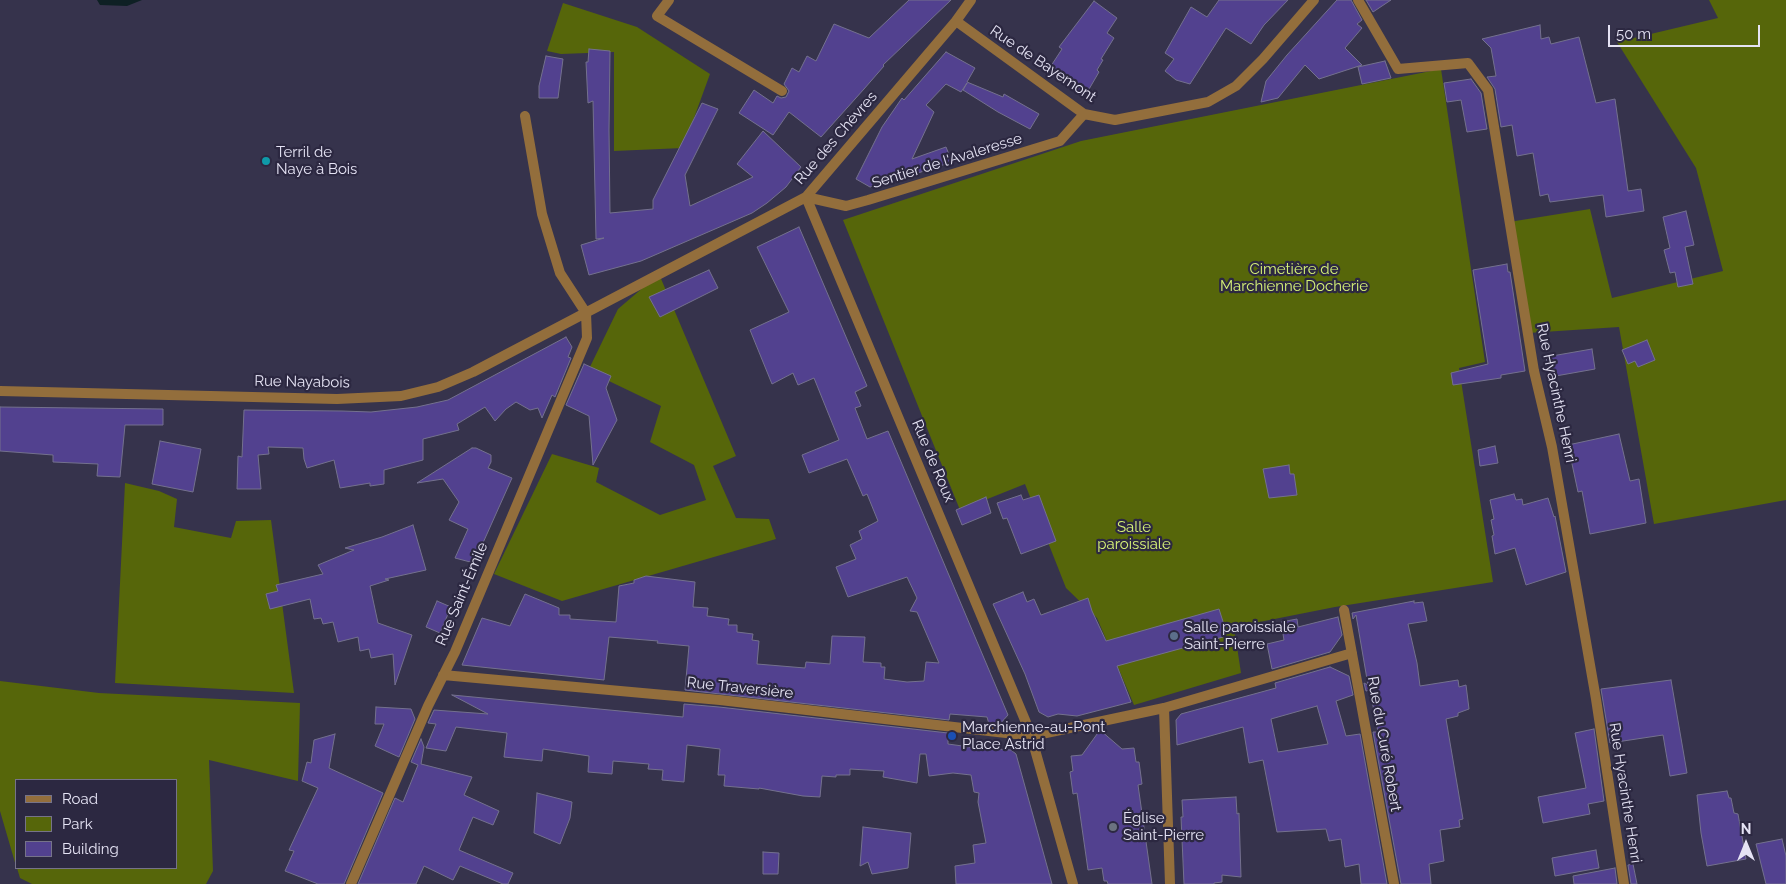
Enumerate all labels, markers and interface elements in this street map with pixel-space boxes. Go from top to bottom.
scale bar [1611,15,1764,47]
street label: Rue de Bayemont [986,22,1100,106]
text: 50 m [1616,25,1651,43]
street label: Rue des Chèvres [791,88,881,188]
street label: Sentier de l'Avaleresse [870,130,1024,192]
place label: Terril de Naye à Bois [276,143,357,178]
marker: Terril de Naye à Bois [260,155,272,167]
park label: Cimetière de Marchienne Docherie [1220,260,1368,295]
street label: Rue Hyacinthe Henri [1532,322,1580,464]
street label: Rue Nayabois [254,372,350,392]
street label: Rue de Roux [907,417,959,505]
park label: Salle paroissiale [1097,518,1171,553]
street label: Rue Saint-Émile [432,540,492,648]
place label: Salle paroissiale Saint-Pierre [1184,618,1296,653]
marker: Salle paroissiale Saint-Pierre [1168,630,1180,642]
street label: Rue Traversière [686,673,794,703]
street label: Rue du Curé Robert [1363,675,1405,813]
place label: Marchienne-au-Pont Place Astrid [962,718,1105,753]
street label: Rue Hyacinthe Henri [1605,721,1645,865]
marker: Marchienne-au-Pont Place Astrid [946,730,958,742]
legend [15,779,178,869]
text: Road [62,790,98,808]
place label: Église Saint-Pierre [1123,809,1204,844]
text: Park [62,815,93,833]
north arrow [1721,819,1771,869]
marker: Église Saint-Pierre [1107,821,1119,833]
text: N [1741,821,1751,837]
text: Building [62,840,119,858]

